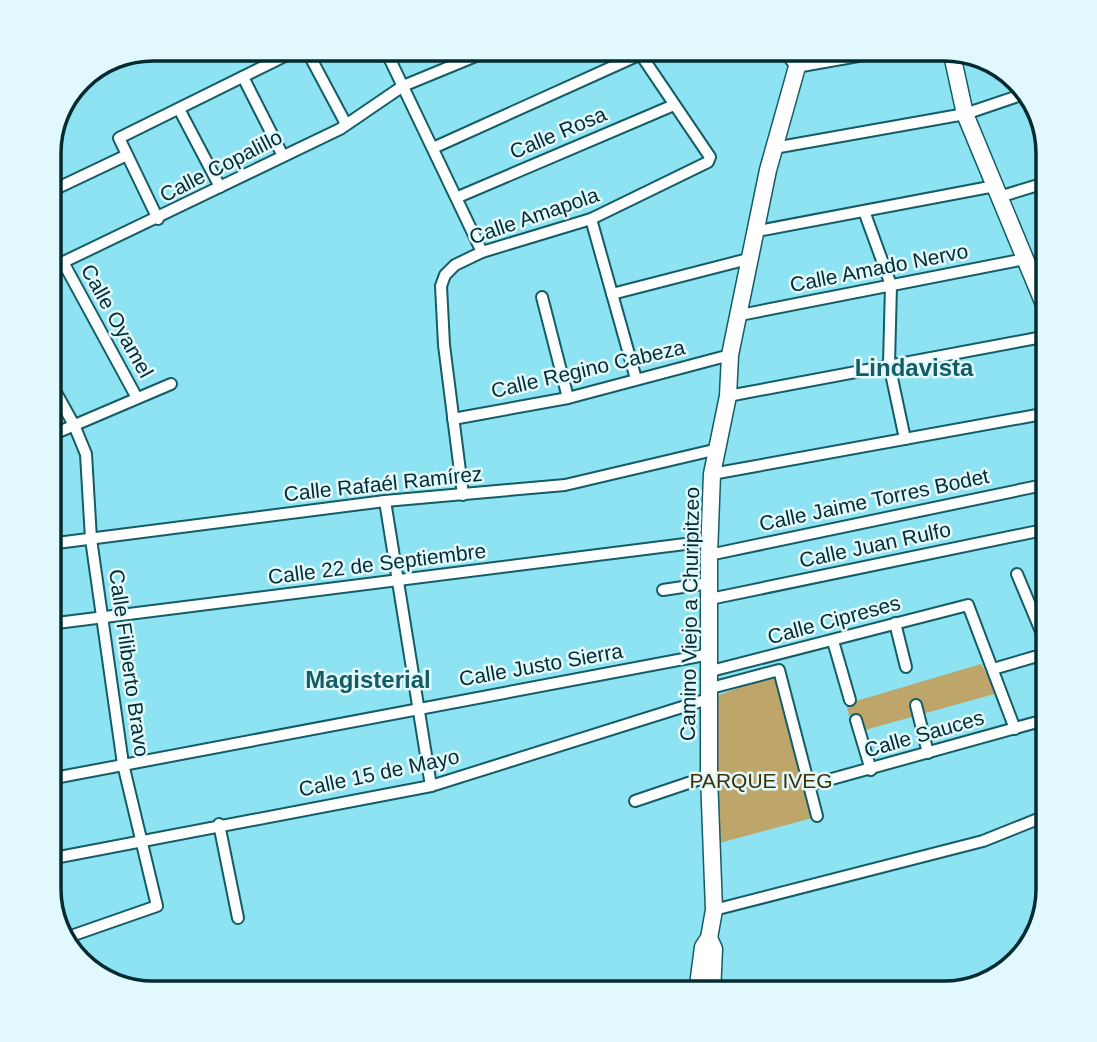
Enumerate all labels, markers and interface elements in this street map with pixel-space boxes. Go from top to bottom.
street label: Calle Rosa [506,102,610,163]
street label: Calle Copalillo [156,125,286,206]
street label: Calle Amapola [466,183,602,248]
street label: Calle Amado Nervo [788,239,970,296]
street label: Calle Oyamel [77,260,158,381]
street label: Calle Regino Cabeza [489,335,687,402]
district label: Lindavista [855,354,974,381]
street label: Calle Rafaél Ramírez [283,462,483,505]
street label: Calle Jaime Torres Bodet [757,464,991,535]
street label: Camino Viejo a Churipitzeo [676,487,703,741]
street label: Calle Juan Rulfo [797,517,953,572]
street label: Calle 22 de Septiembre [267,539,487,588]
street label: Calle Filiberto Bravo [105,568,154,758]
street label: Calle Cipreses [765,591,903,648]
street label: Calle Justo Sierra [457,639,625,690]
district label: Magisterial [305,666,431,693]
street label: Calle Sauces [861,705,987,762]
street label: Calle 15 de Mayo [297,744,461,801]
park label: PARQUE IVEG [689,769,833,792]

